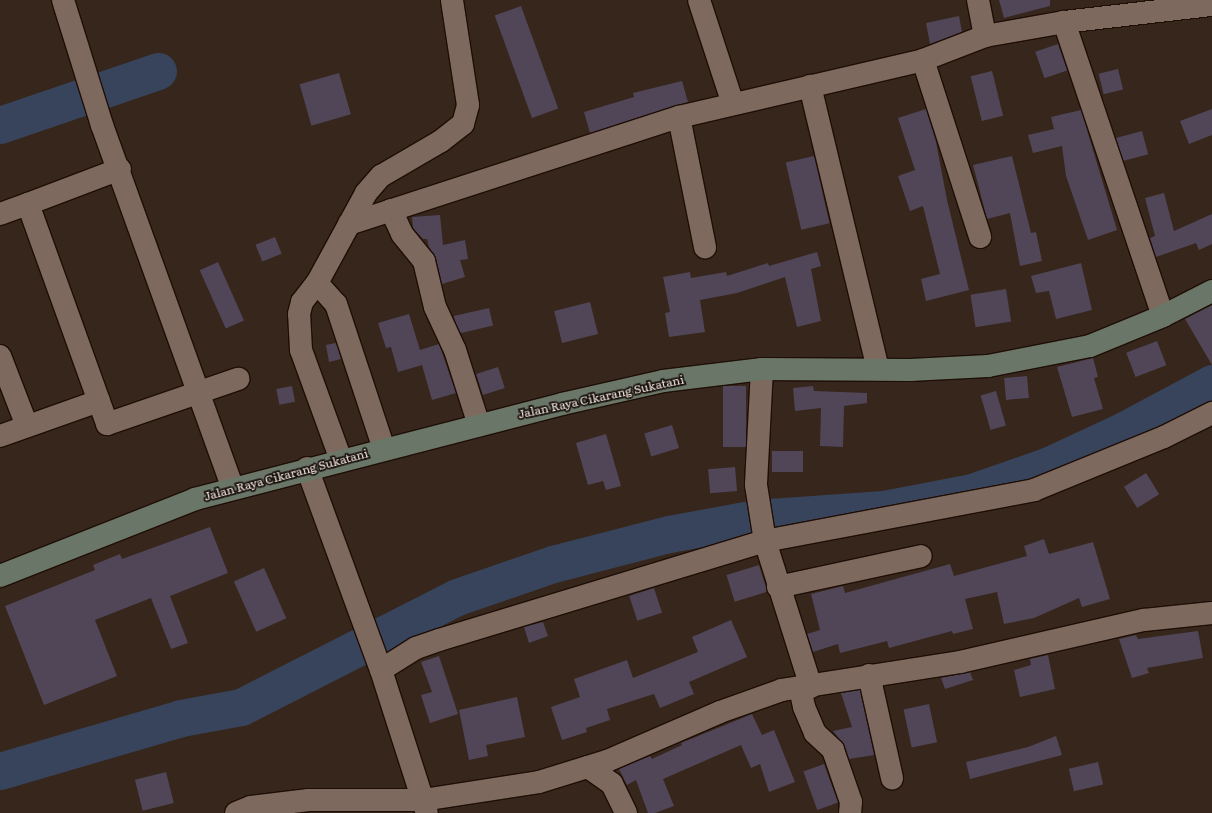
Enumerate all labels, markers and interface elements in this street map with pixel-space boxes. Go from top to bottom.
street label: Jalan Raya Cikarang Sukatani [517,372,685,422]
street label: Jalan Raya Cikarang Sukatani [202,446,370,504]

